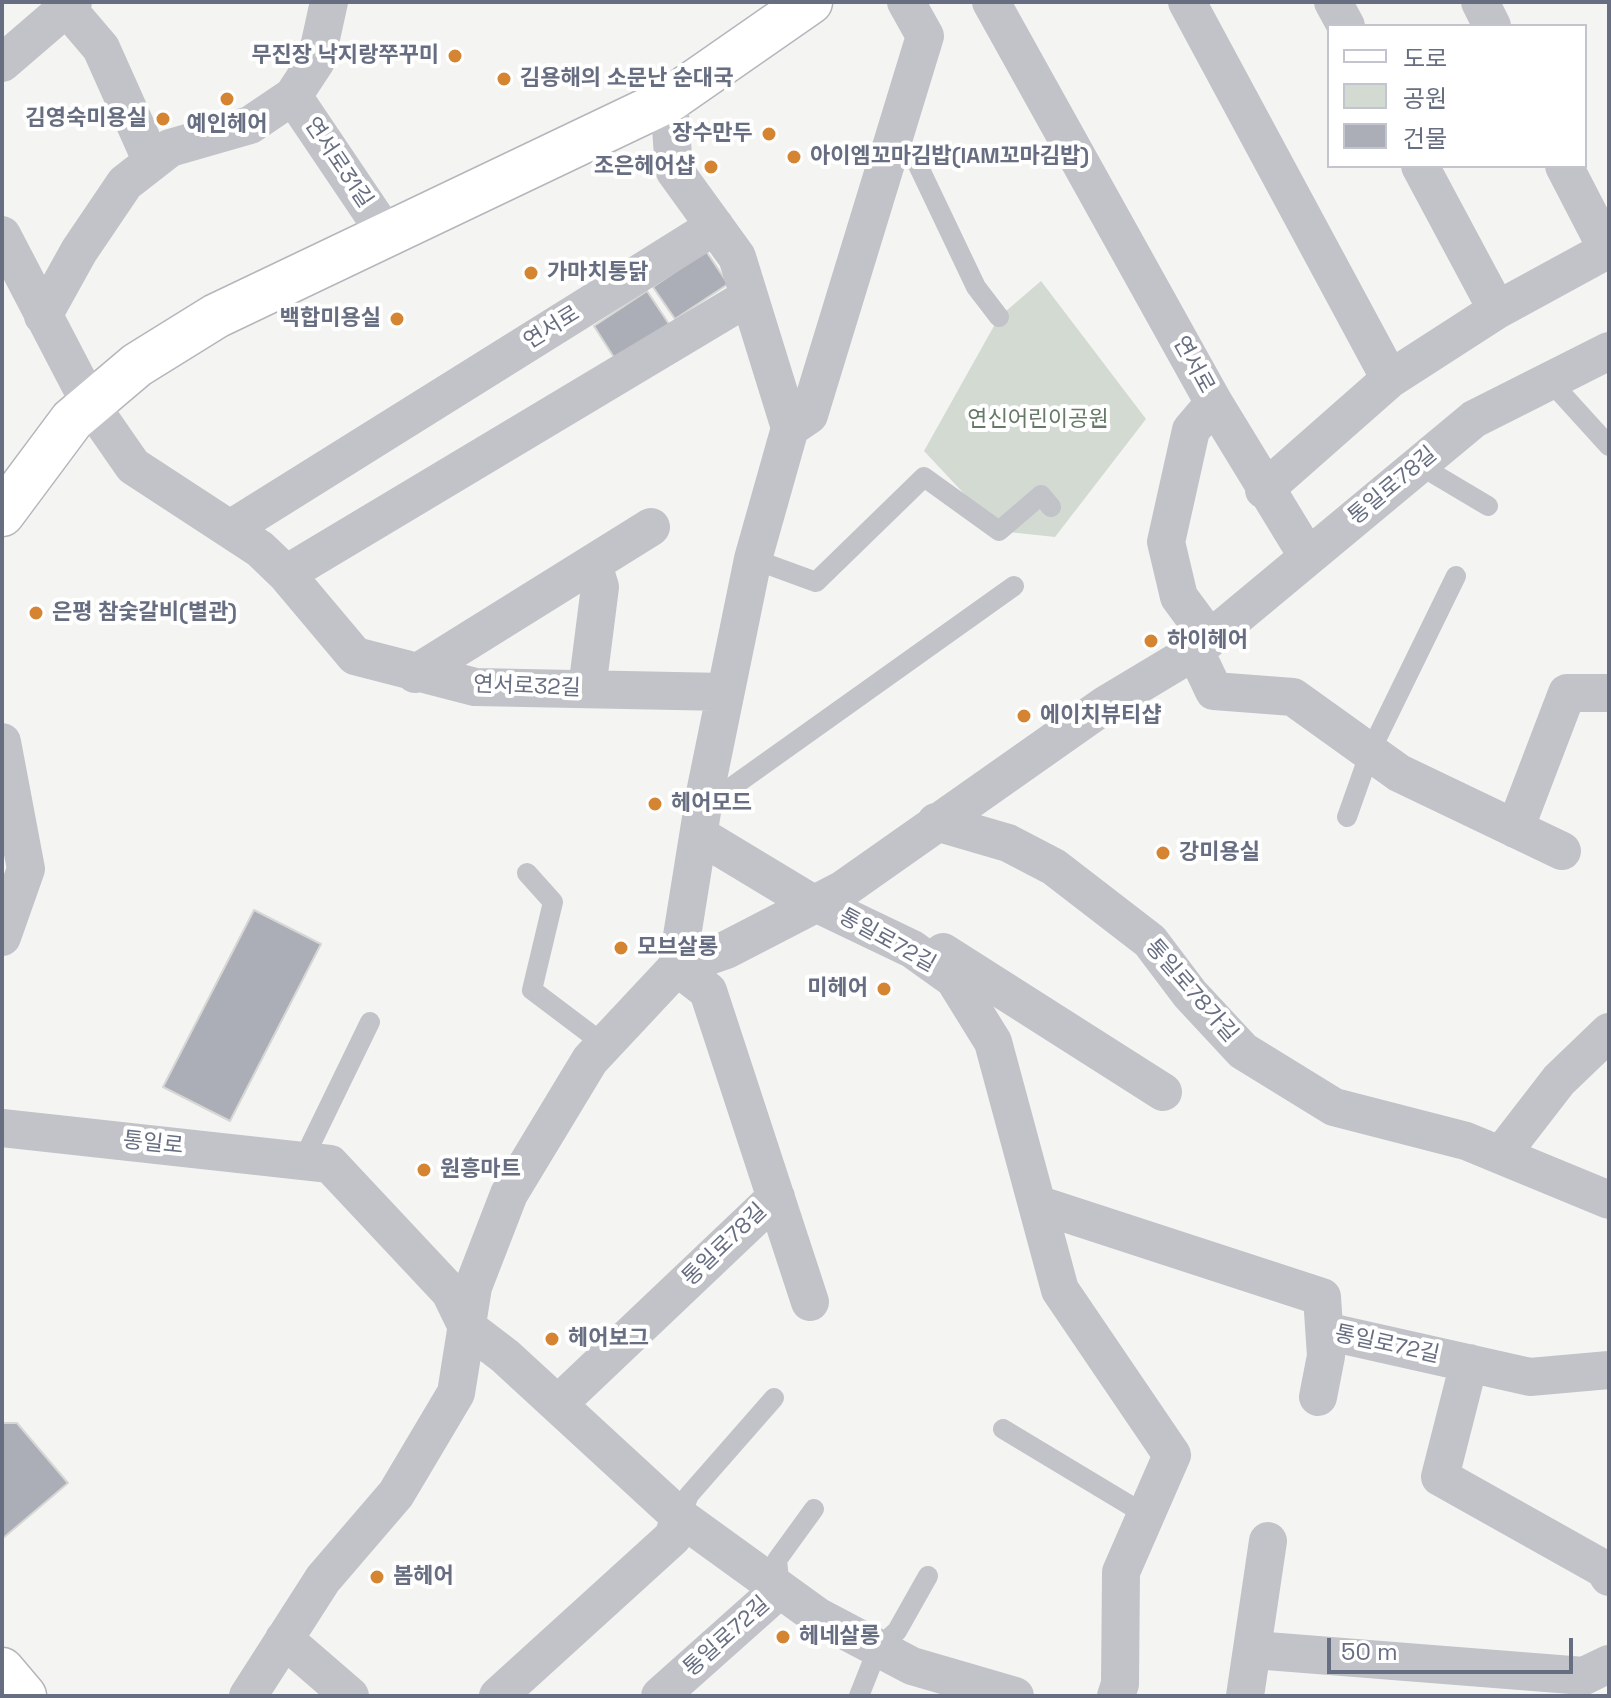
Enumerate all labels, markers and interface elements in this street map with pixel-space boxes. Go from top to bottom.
legend [1327,24,1587,168]
place label: 무진장 낙지랑쭈꾸미 [251,43,439,69]
text: 도로 [1403,43,1447,74]
marker: 무진장 낙지랑쭈꾸미 [446,47,464,65]
place label: 김용해의 소문난 순대국 [520,66,734,92]
marker: 김용해의 소문난 순대국 [495,70,513,88]
text: 공원 [1403,83,1447,114]
marker: 예인헤어 [218,90,236,108]
place label: 김영숙미용실 [26,106,147,132]
marker: 김영숙미용실 [154,110,172,128]
place label: 예인헤어 [187,112,267,138]
street label: 연서로31길 [298,113,378,213]
place label: 장수만두 [672,121,753,147]
text: 건물 [1403,123,1447,154]
marker: 장수만두 [760,125,778,143]
place label: 아이엠꼬마김밥(IAM꼬마김밥) [810,144,1089,170]
marker: 아이엠꼬마김밥(IAM꼬마김밥) [785,148,803,166]
place label: 조은헤어샵 [594,154,695,180]
marker: 조은헤어샵 [702,158,720,176]
place label: 가마치통닭 [547,260,648,286]
marker: 가마치통닭 [522,264,540,282]
street label: 연서로 [519,301,585,355]
place label: 백합미용실 [280,306,381,332]
marker: 백합미용실 [388,310,406,328]
street label: 연서로 [1167,332,1219,398]
park label: 연신어린이공원 [967,407,1109,433]
street label: 통일로78길 [1344,441,1442,531]
place label: 은평 참숯갈비(별관) [52,600,237,626]
marker: 은평 참숯갈비(별관) [27,604,45,622]
place label: 하이헤어 [1167,628,1248,654]
marker: 하이헤어 [1142,632,1160,650]
street label: 연서로32길 [473,672,581,702]
place label: 에이치뷰티샵 [1040,703,1161,729]
marker: 에이치뷰티샵 [1015,707,1033,725]
place label: 헤어모드 [671,791,752,817]
marker: 헤어모드 [646,795,664,813]
place label: 강미용실 [1179,840,1260,866]
marker: 강미용실 [1154,844,1172,862]
street label: 통일로72길 [834,904,940,978]
street label: 통일로78가길 [1139,934,1243,1048]
place label: 모브살롱 [637,935,718,961]
marker: 모브살롱 [612,939,630,957]
place label: 미헤어 [807,976,868,1002]
marker: 미헤어 [875,980,893,998]
street label: 통일로 [121,1128,185,1160]
place label: 원흥마트 [440,1157,521,1183]
marker: 원흥마트 [415,1161,433,1179]
street label: 통일로78길 [677,1198,773,1292]
street label: 통일로72길 [1332,1321,1442,1369]
place label: 헤어보그 [568,1326,649,1352]
marker: 헤어보그 [543,1330,561,1348]
place label: 봄헤어 [393,1564,454,1590]
marker: 봄헤어 [368,1568,386,1586]
street label: 통일로72길 [679,1592,775,1682]
scale bar [1331,1622,1577,1672]
place label: 헤네살롱 [799,1624,880,1650]
marker: 헤네살롱 [774,1628,792,1646]
text: 50 m [1341,1636,1398,1667]

